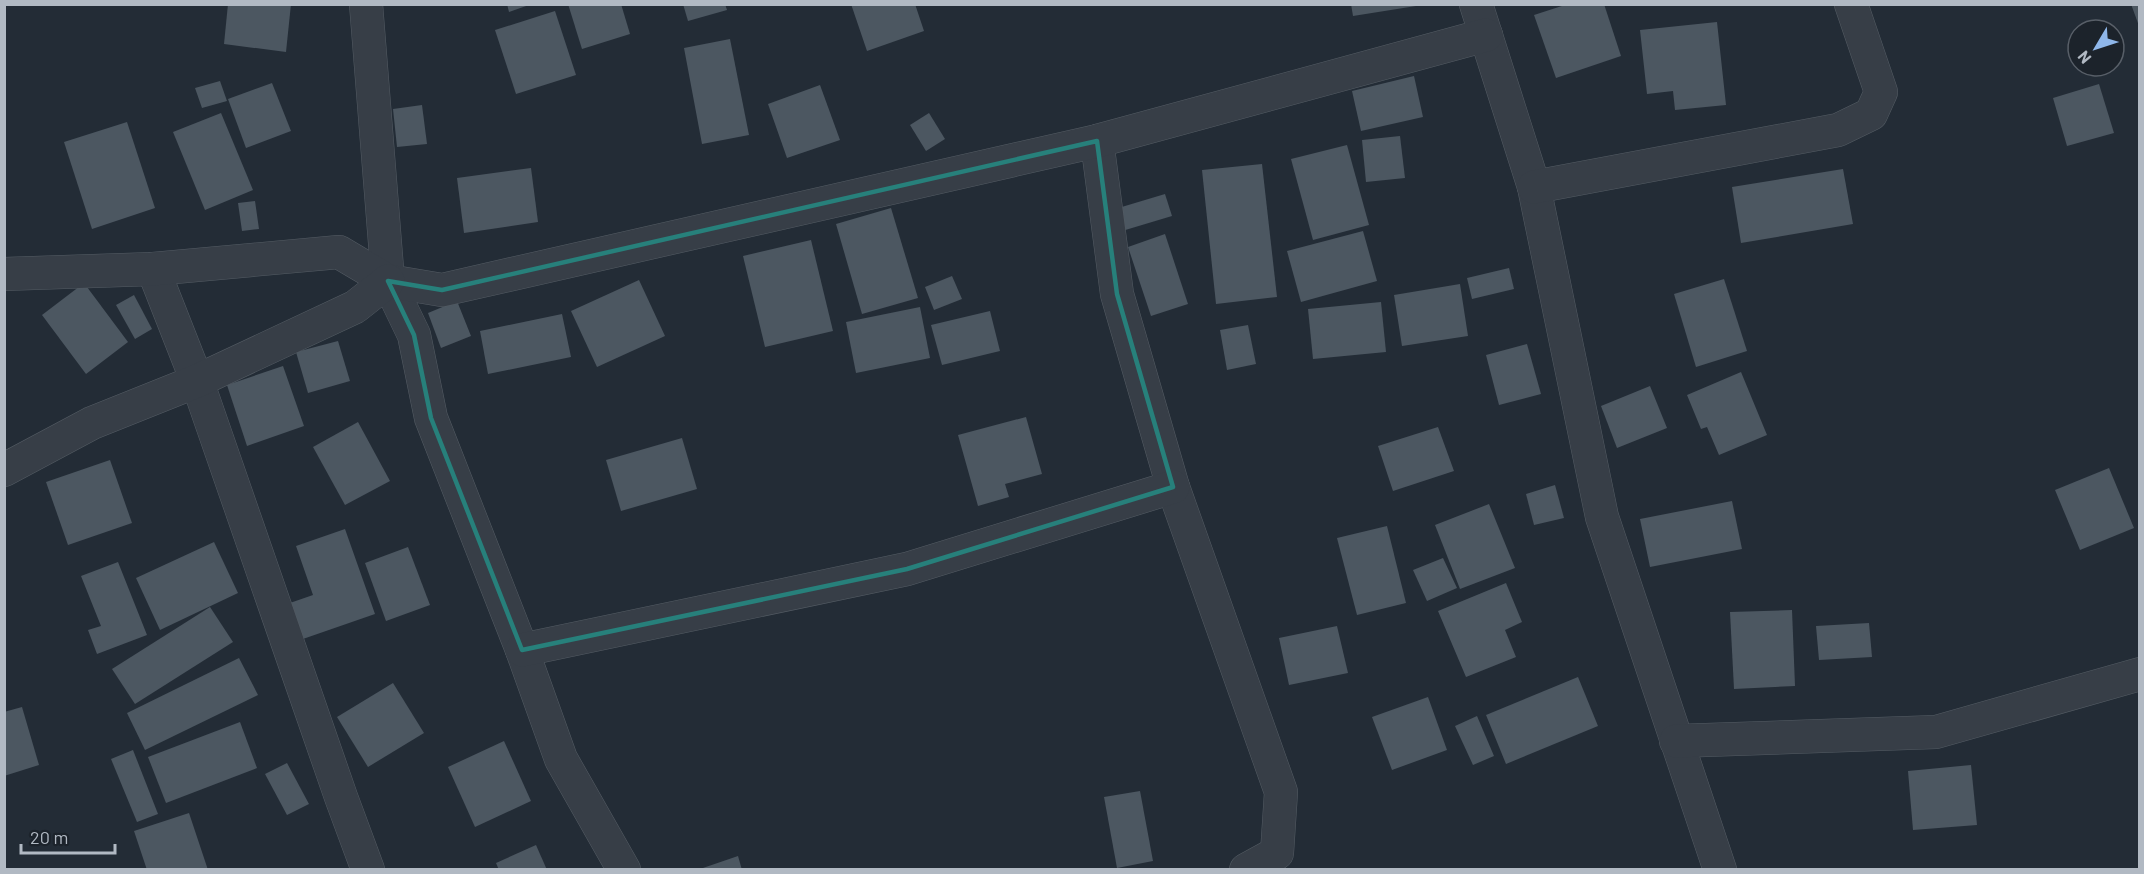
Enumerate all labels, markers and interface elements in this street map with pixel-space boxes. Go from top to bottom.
north arrow [2066,18,2126,78]
text: N [2073,48,2095,68]
scale bar [21,817,116,855]
text: 20 m [30,826,68,848]

